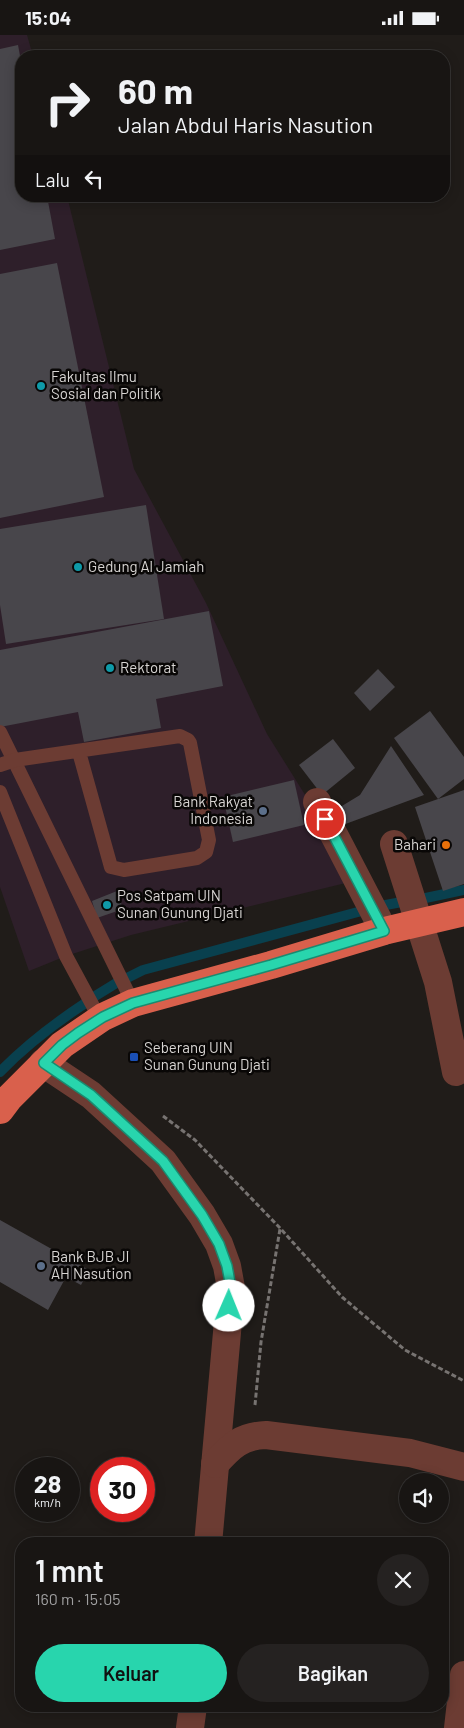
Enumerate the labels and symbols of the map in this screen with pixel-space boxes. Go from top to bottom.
place label: Fakultas Ilmu Sosial dan Politik [51,367,161,402]
marker: Fakultas Ilmu Sosial dan Politik [35,380,47,392]
place label: Gedung Al Jamiah [88,557,204,575]
marker: Gedung Al Jamiah [72,561,84,573]
place label: Rektorat [120,658,177,676]
marker: Rektorat [104,662,116,674]
place label: Bank Rakyat Indonesia [173,792,253,827]
pin [304,798,346,840]
marker: Bank Rakyat Indonesia [257,805,269,817]
place label: Bahari [394,835,436,853]
marker: Bahari [440,839,452,851]
place label: Pos Satpam UIN Sunan Gunung Djati [117,886,243,921]
marker: Pos Satpam UIN Sunan Gunung Djati [101,899,113,911]
place label: Seberang UIN Sunan Gunung Djati [144,1038,270,1073]
marker: Seberang UIN Sunan Gunung Djati [128,1051,140,1063]
place label: Bank BJB Jl AH Nasution [51,1247,132,1282]
marker: Bank BJB Jl AH Nasution [35,1260,47,1272]
position arrow [202,1279,254,1331]
speed limit sign: 30 [90,1457,155,1522]

